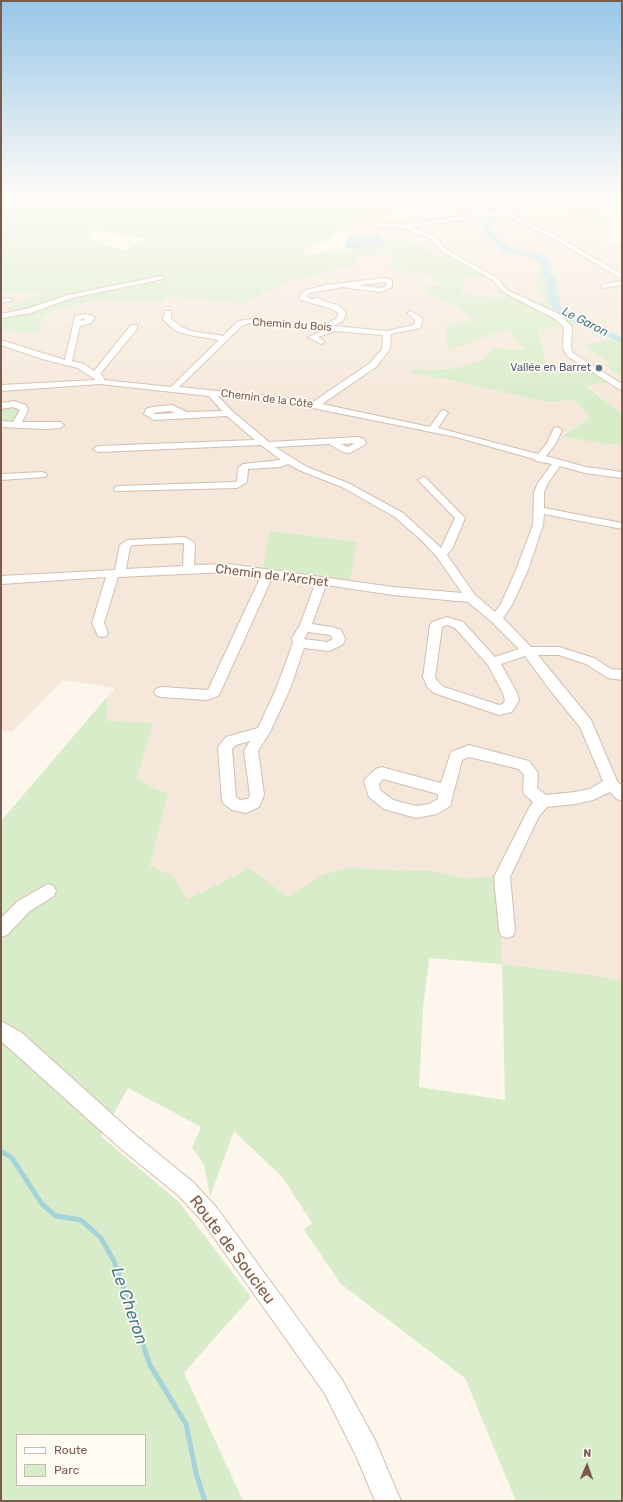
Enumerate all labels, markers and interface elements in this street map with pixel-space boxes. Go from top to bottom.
water label: Le Garon [559,304,611,340]
street label: Chemin du Bois [252,316,332,334]
place label: Vallée en Barret [510,361,591,375]
marker: Vallée en Barret [594,363,604,373]
street label: Chemin de la Côte [220,387,314,411]
street label: Chemin de l'Archet [215,561,329,591]
street label: Route de Soucieu [185,1192,279,1308]
water label: Le Cheron [106,1265,152,1347]
legend [16,1434,146,1486]
text: Route [54,1443,87,1457]
north arrow [567,1446,607,1486]
text: N [583,1447,592,1460]
text: Parc [54,1463,79,1477]

